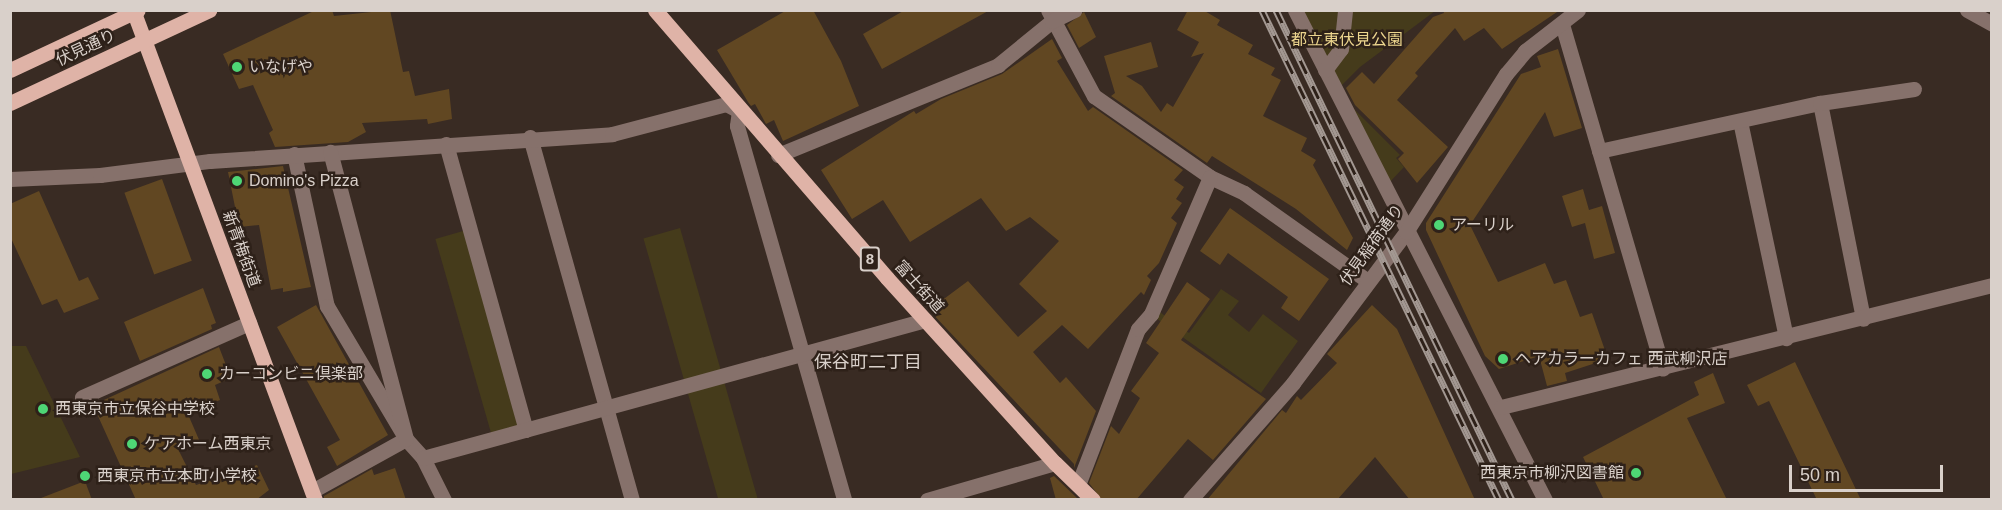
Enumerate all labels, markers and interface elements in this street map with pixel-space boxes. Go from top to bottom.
street label: 伏見通り [53,26,119,70]
park label: 都立東伏見公園 [1291,30,1403,50]
place label: いなげや [249,57,313,77]
marker: いなげや [230,60,244,74]
place label: Domino's Pizza [249,171,359,191]
marker: Domino's Pizza [230,174,244,188]
street label: 伏見稲荷通り [1336,201,1408,289]
street label: 新青梅街道 [218,208,264,290]
place label: アーリル [1451,215,1514,235]
marker: アーリル [1432,218,1446,232]
road number: 8 [860,247,880,271]
street label: 富士街道 [890,257,948,317]
place label: ヘアカラーカフェ 西武柳沢店 [1515,349,1727,369]
district label: 保谷町二丁目 [814,351,922,373]
marker: ヘアカラーカフェ 西武柳沢店 [1496,352,1510,366]
place label: カーコンビニ倶楽部 [219,364,363,384]
marker: カーコンビニ倶楽部 [200,367,214,381]
place label: 西東京市立保谷中学校 [55,399,215,419]
marker: 西東京市立保谷中学校 [36,402,50,416]
place label: ケアホーム西東京 [144,434,272,454]
marker: ケアホーム西東京 [125,437,139,451]
scale bar [1792,453,1946,491]
place label: 西東京市柳沢図書館 [1480,463,1624,483]
text: 50 m [1800,465,1840,485]
place label: 西東京市立本町小学校 [97,466,257,486]
marker: 西東京市柳沢図書館 [1629,466,1643,480]
marker: 西東京市立本町小学校 [78,469,92,483]

